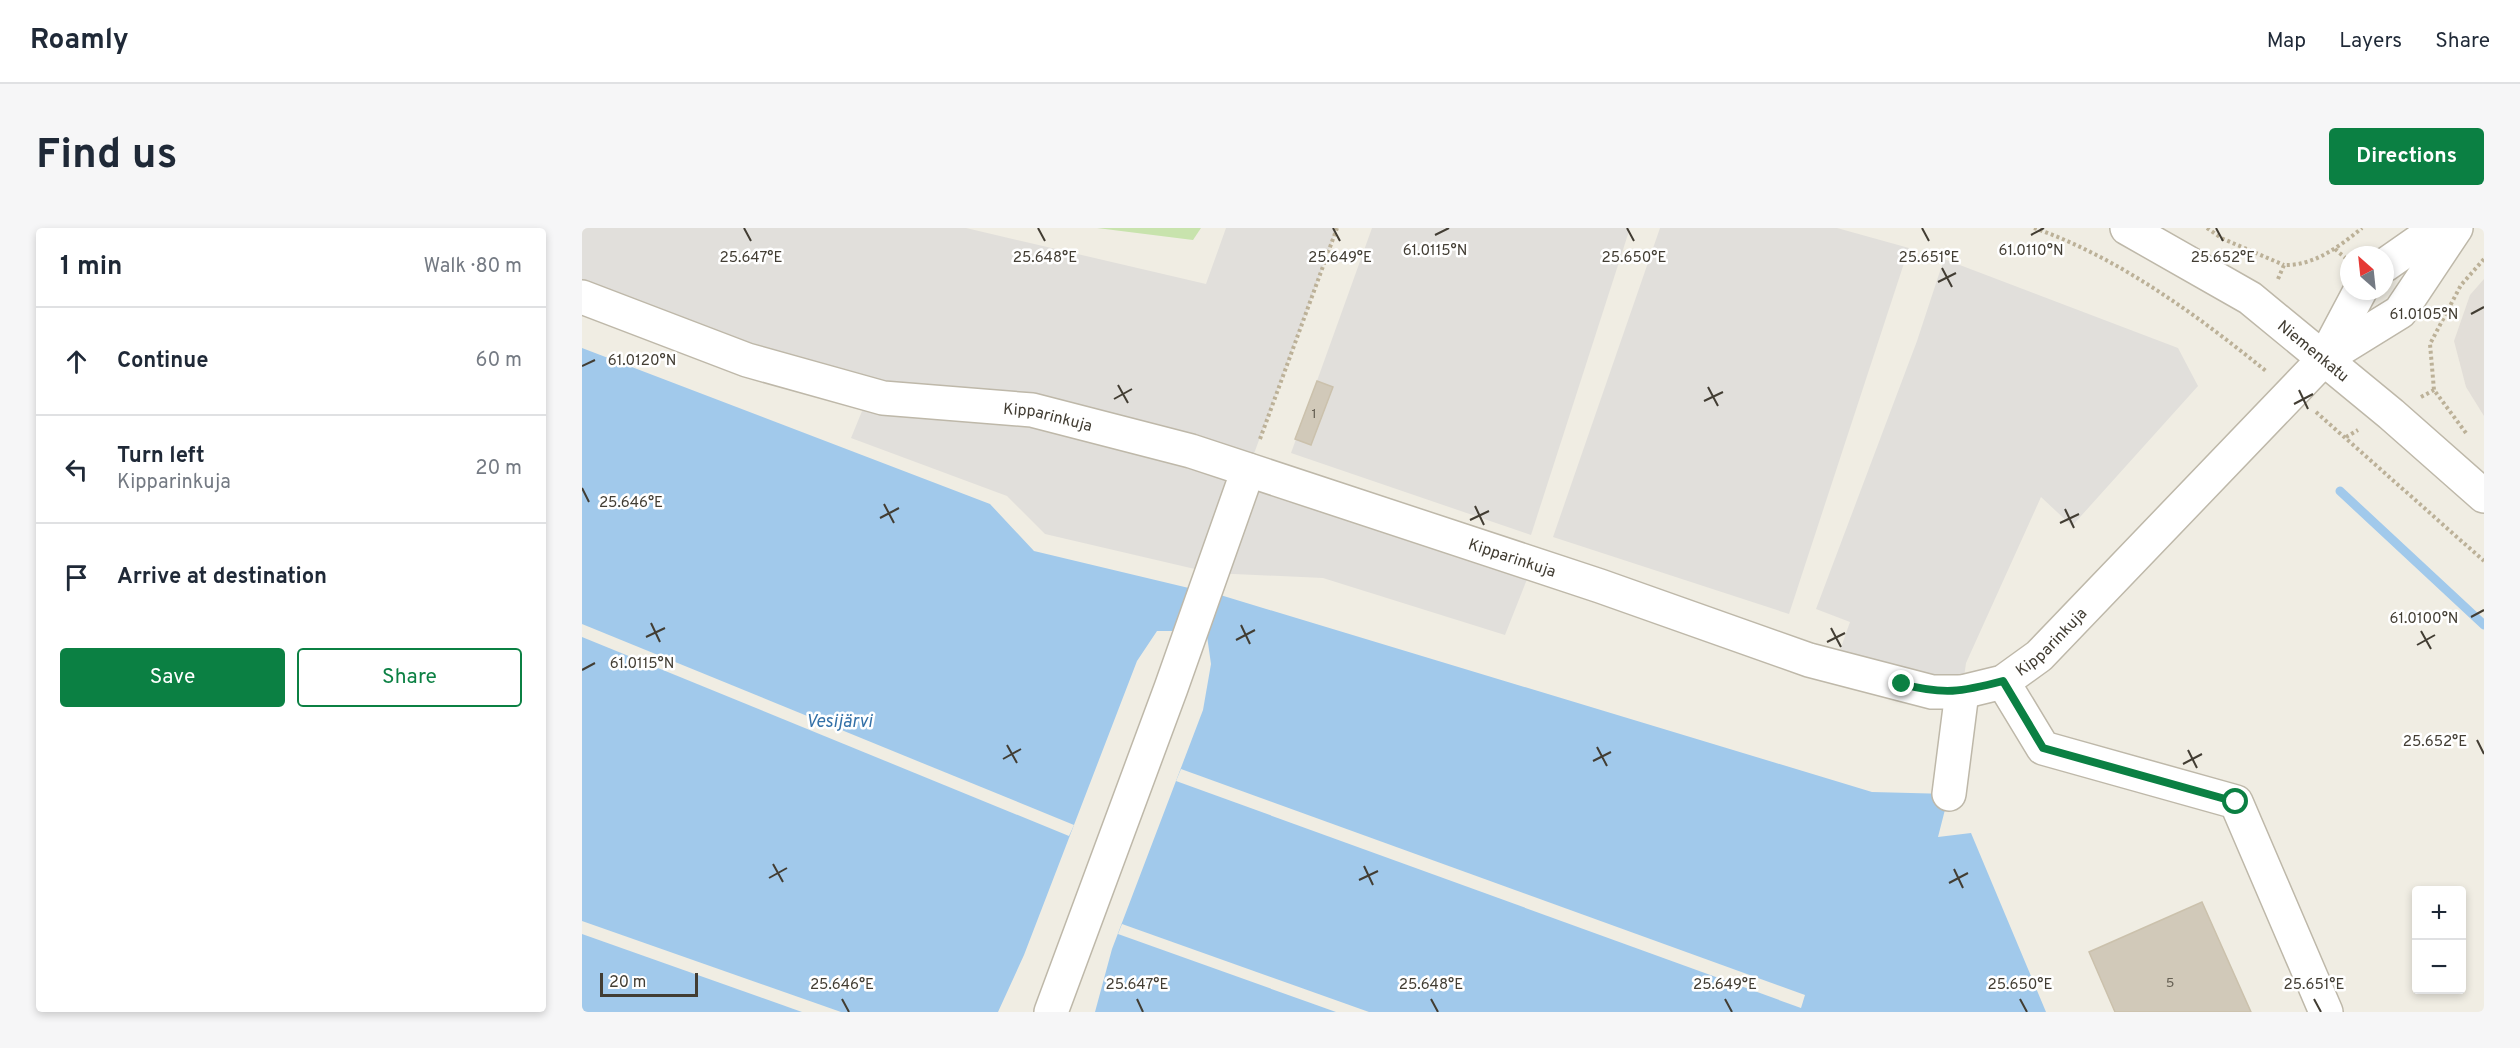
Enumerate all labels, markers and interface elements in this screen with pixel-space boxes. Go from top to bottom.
text: Roamly [30,23,129,59]
text: Map [2267,28,2306,55]
text: Layers [2339,28,2402,55]
text: Share [2435,28,2490,55]
button: Directions [2329,128,2484,185]
text: Find us [36,130,177,183]
text: 61.0115°N [1403,242,1467,261]
text: 61.0110°N [1998,242,2064,261]
north arrow [2340,246,2394,300]
text: 25.647°E [720,249,782,268]
text: 25.648°E [1013,249,1077,268]
text: 25.649°E [1308,249,1372,268]
text: 25.650°E [1602,249,1666,268]
text: 25.651°E [1899,249,1959,268]
text: 25.652°E [2191,249,2255,268]
text: 1 min [60,251,122,284]
text: Walk · 80 m [423,254,522,280]
text: 61.0105°N [2390,306,2458,325]
street label: Niemenkatu [2273,317,2352,387]
icon: ahead [60,345,93,378]
text: Continue [117,348,208,375]
text: 60 m [476,348,522,374]
text: 61.0120°N [608,352,676,371]
street label: Kipparinkuja [1002,400,1094,437]
house number: 1 [1311,406,1317,423]
text: Turn left [117,443,205,470]
icon: left [60,453,93,486]
text: 20 m [475,456,522,482]
text: Kipparinkuja [117,470,231,496]
text: 25.646°E [599,494,663,513]
street label: Kipparinkuja [1465,535,1558,583]
icon: arrive [60,561,93,594]
text: Arrive at destination [117,564,327,591]
street label: Kipparinkuja [2012,604,2092,682]
text: 61.0100°N [2390,610,2458,629]
button: Save [60,648,285,707]
button: Share [297,648,522,707]
text: 61.0115°N [610,655,674,674]
route end [1888,670,1914,696]
water label: Vesijärvi [806,711,874,734]
text: 25.652°E [2403,733,2467,752]
route start [2222,788,2248,814]
map controls [2412,886,2466,994]
button: + [2412,886,2466,940]
button: − [2412,940,2466,994]
scale bar [600,970,698,998]
text: 20 m [609,973,646,993]
house number: 5 [2166,975,2174,992]
text: 25.646°E [810,976,874,995]
text: 25.647°E [1106,976,1168,995]
text: 25.648°E [1399,976,1463,995]
text: 25.649°E [1693,976,1757,995]
text: 25.650°E [1988,976,2052,995]
text: 25.651°E [2284,976,2344,995]

